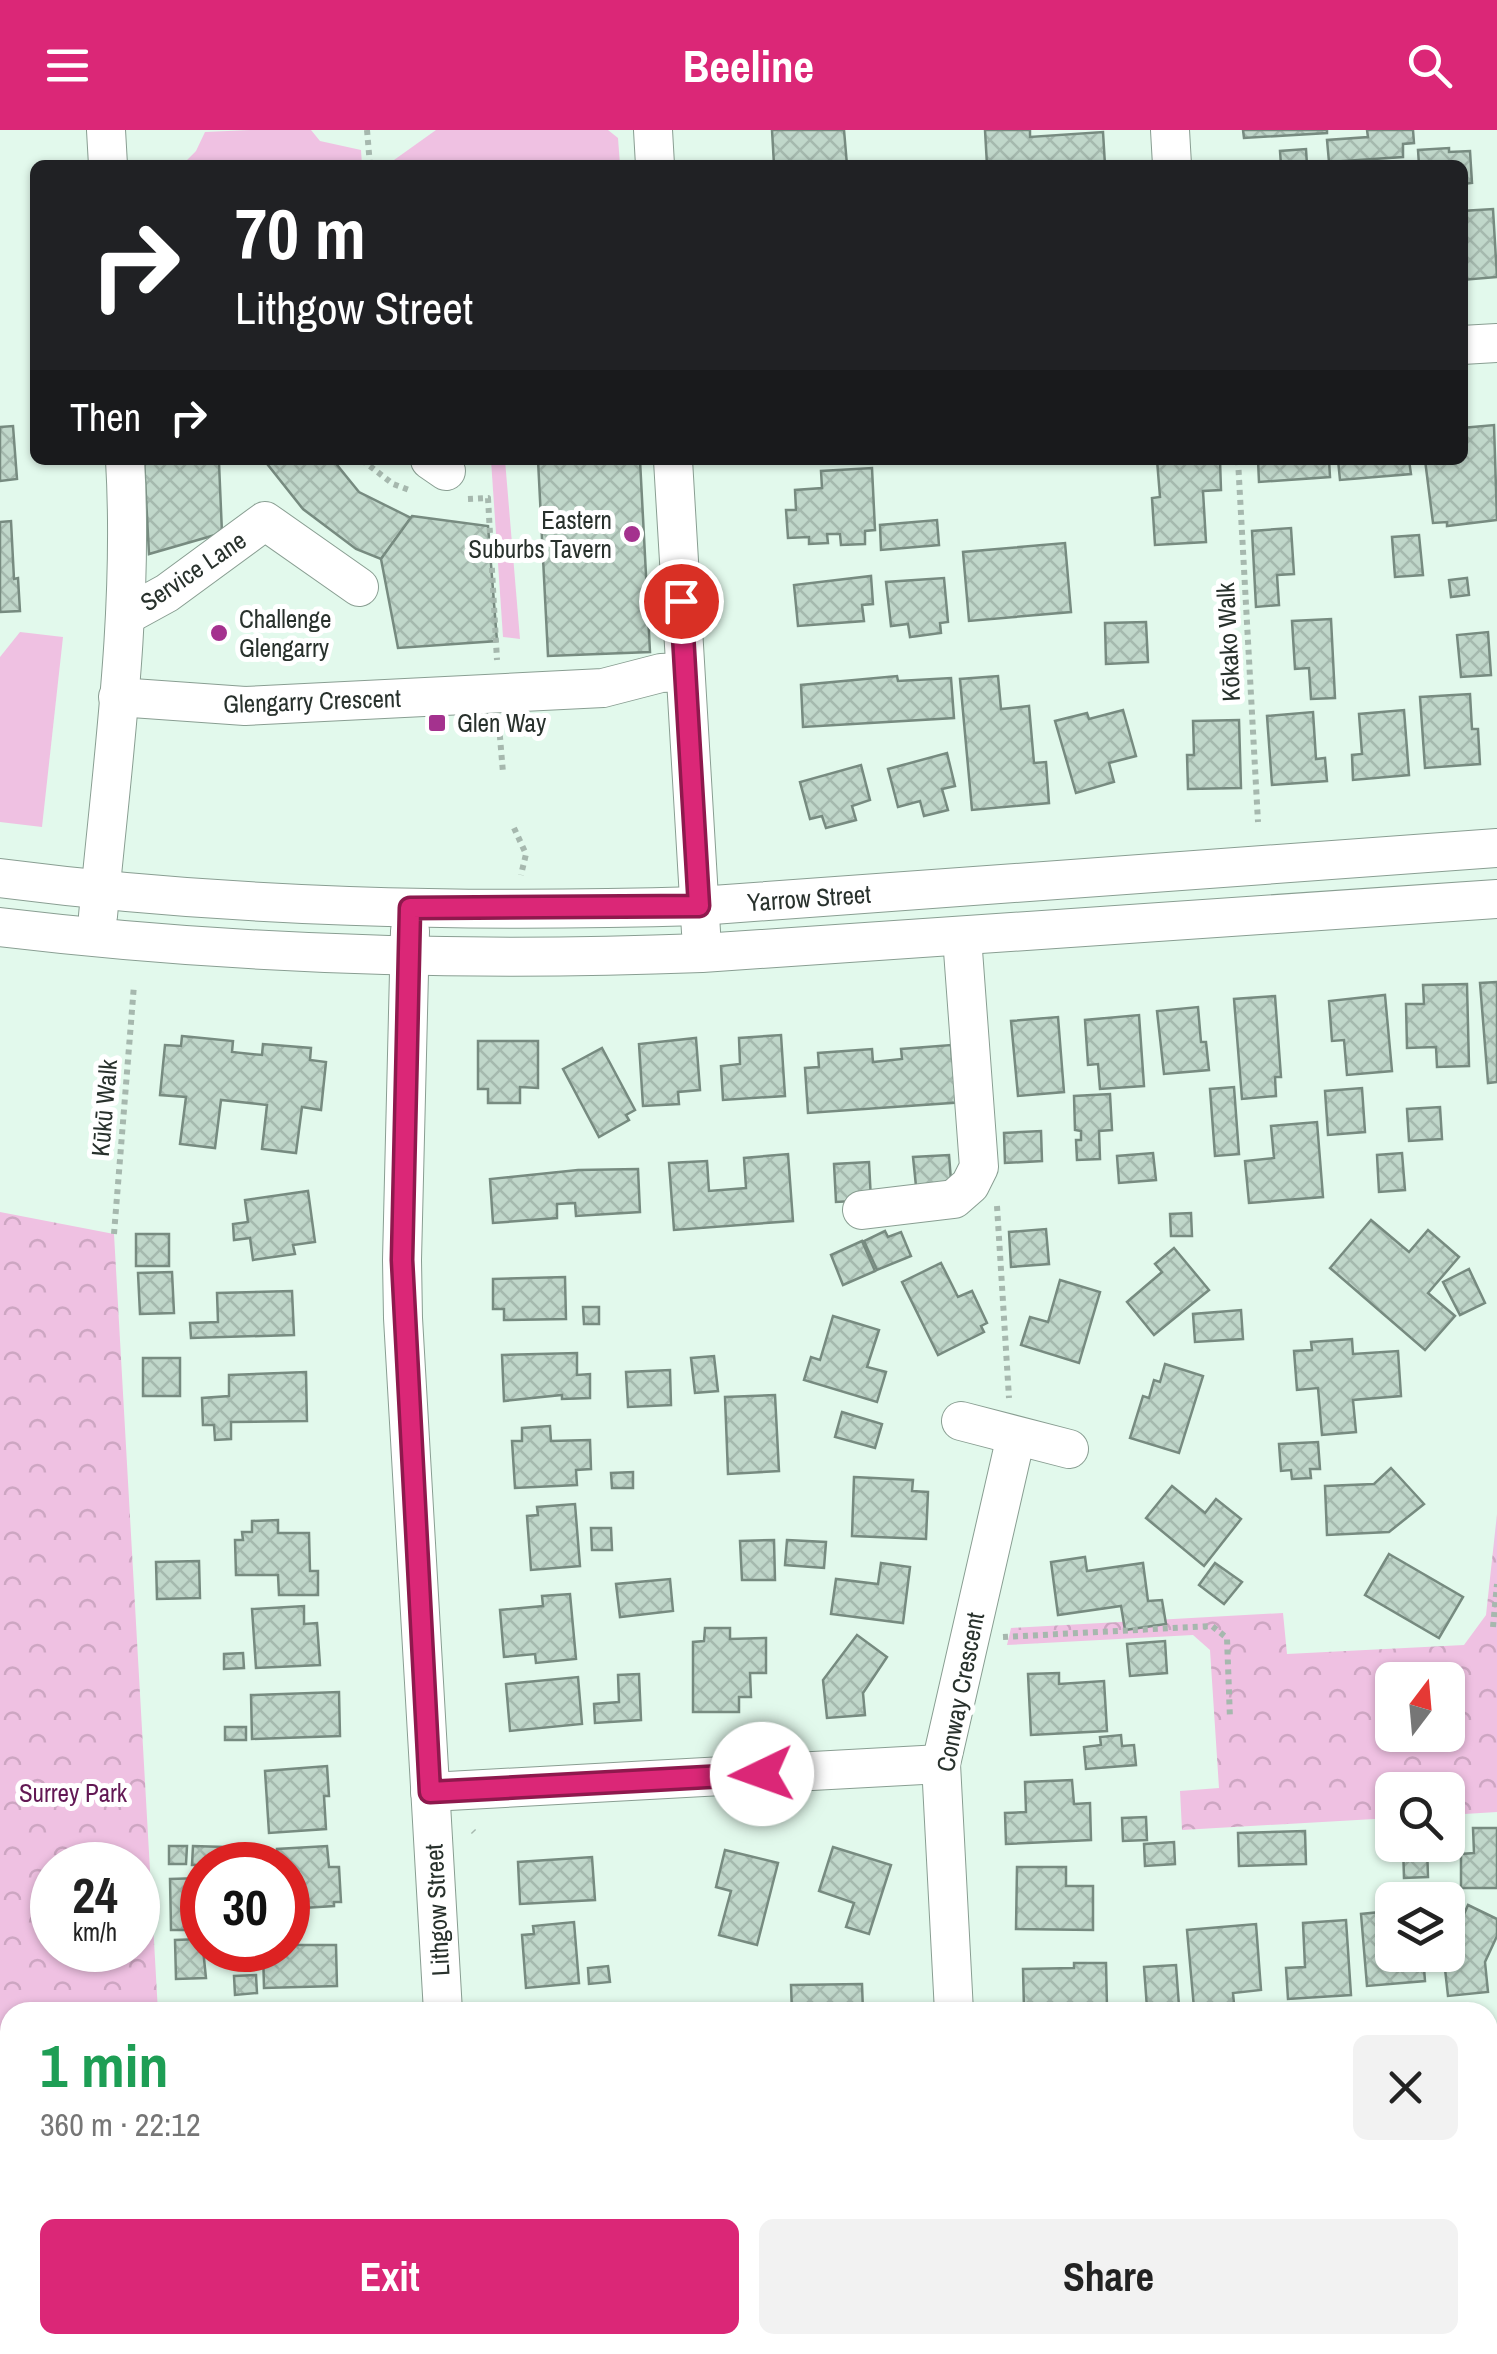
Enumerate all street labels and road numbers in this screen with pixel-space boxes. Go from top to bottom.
street label: Service Lane [133,523,253,619]
street label: Kōkako Walk [1208,581,1248,702]
street label: Glengarry Crescent [223,681,402,721]
street label: Yarrow Street [746,877,872,919]
street label: Kūkū Walk [83,1057,125,1158]
street label: Conway Crescent [928,1609,992,1775]
street label: Lithgow Street [417,1843,457,1977]

